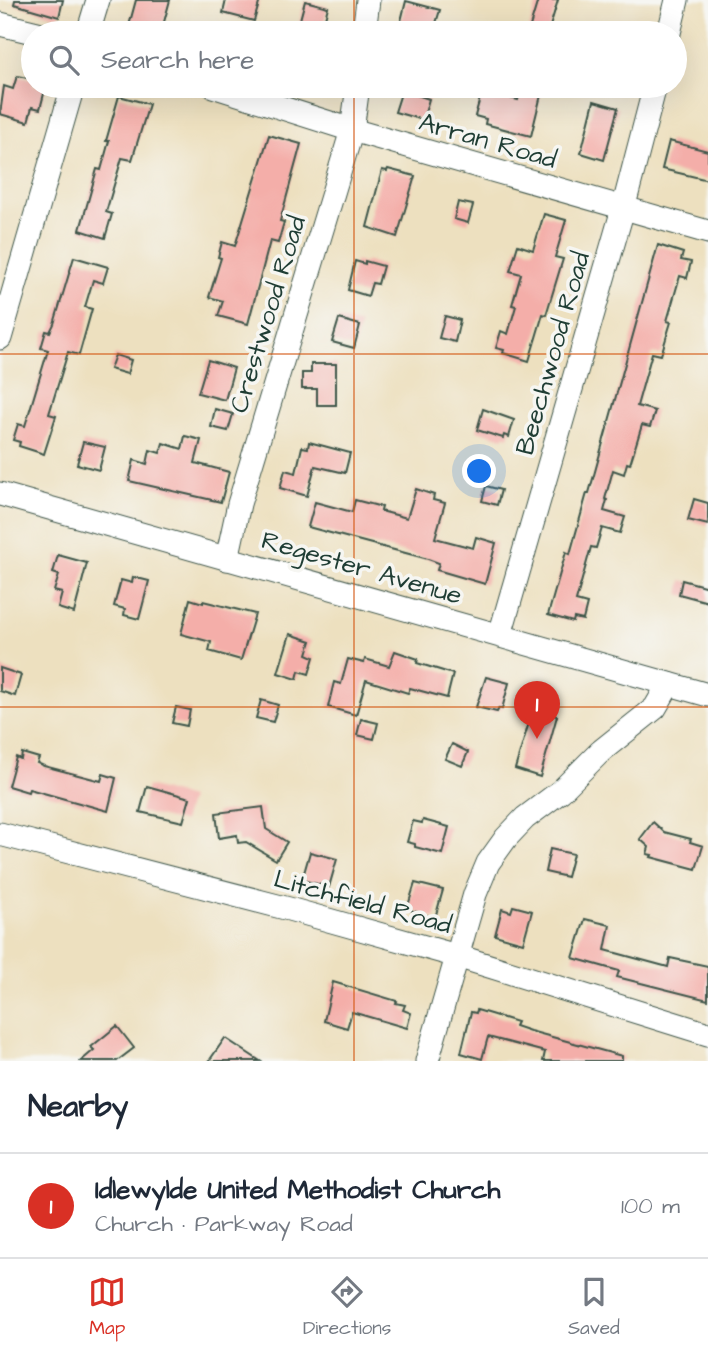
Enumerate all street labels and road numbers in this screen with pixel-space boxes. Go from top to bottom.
street label: Arran Road [415,104,561,178]
street label: Crestwood Road [221,211,315,417]
street label: Beechwood Road [507,248,599,459]
street label: Regester Avenue [257,522,466,616]
street label: Litchfield Road [270,861,456,943]

